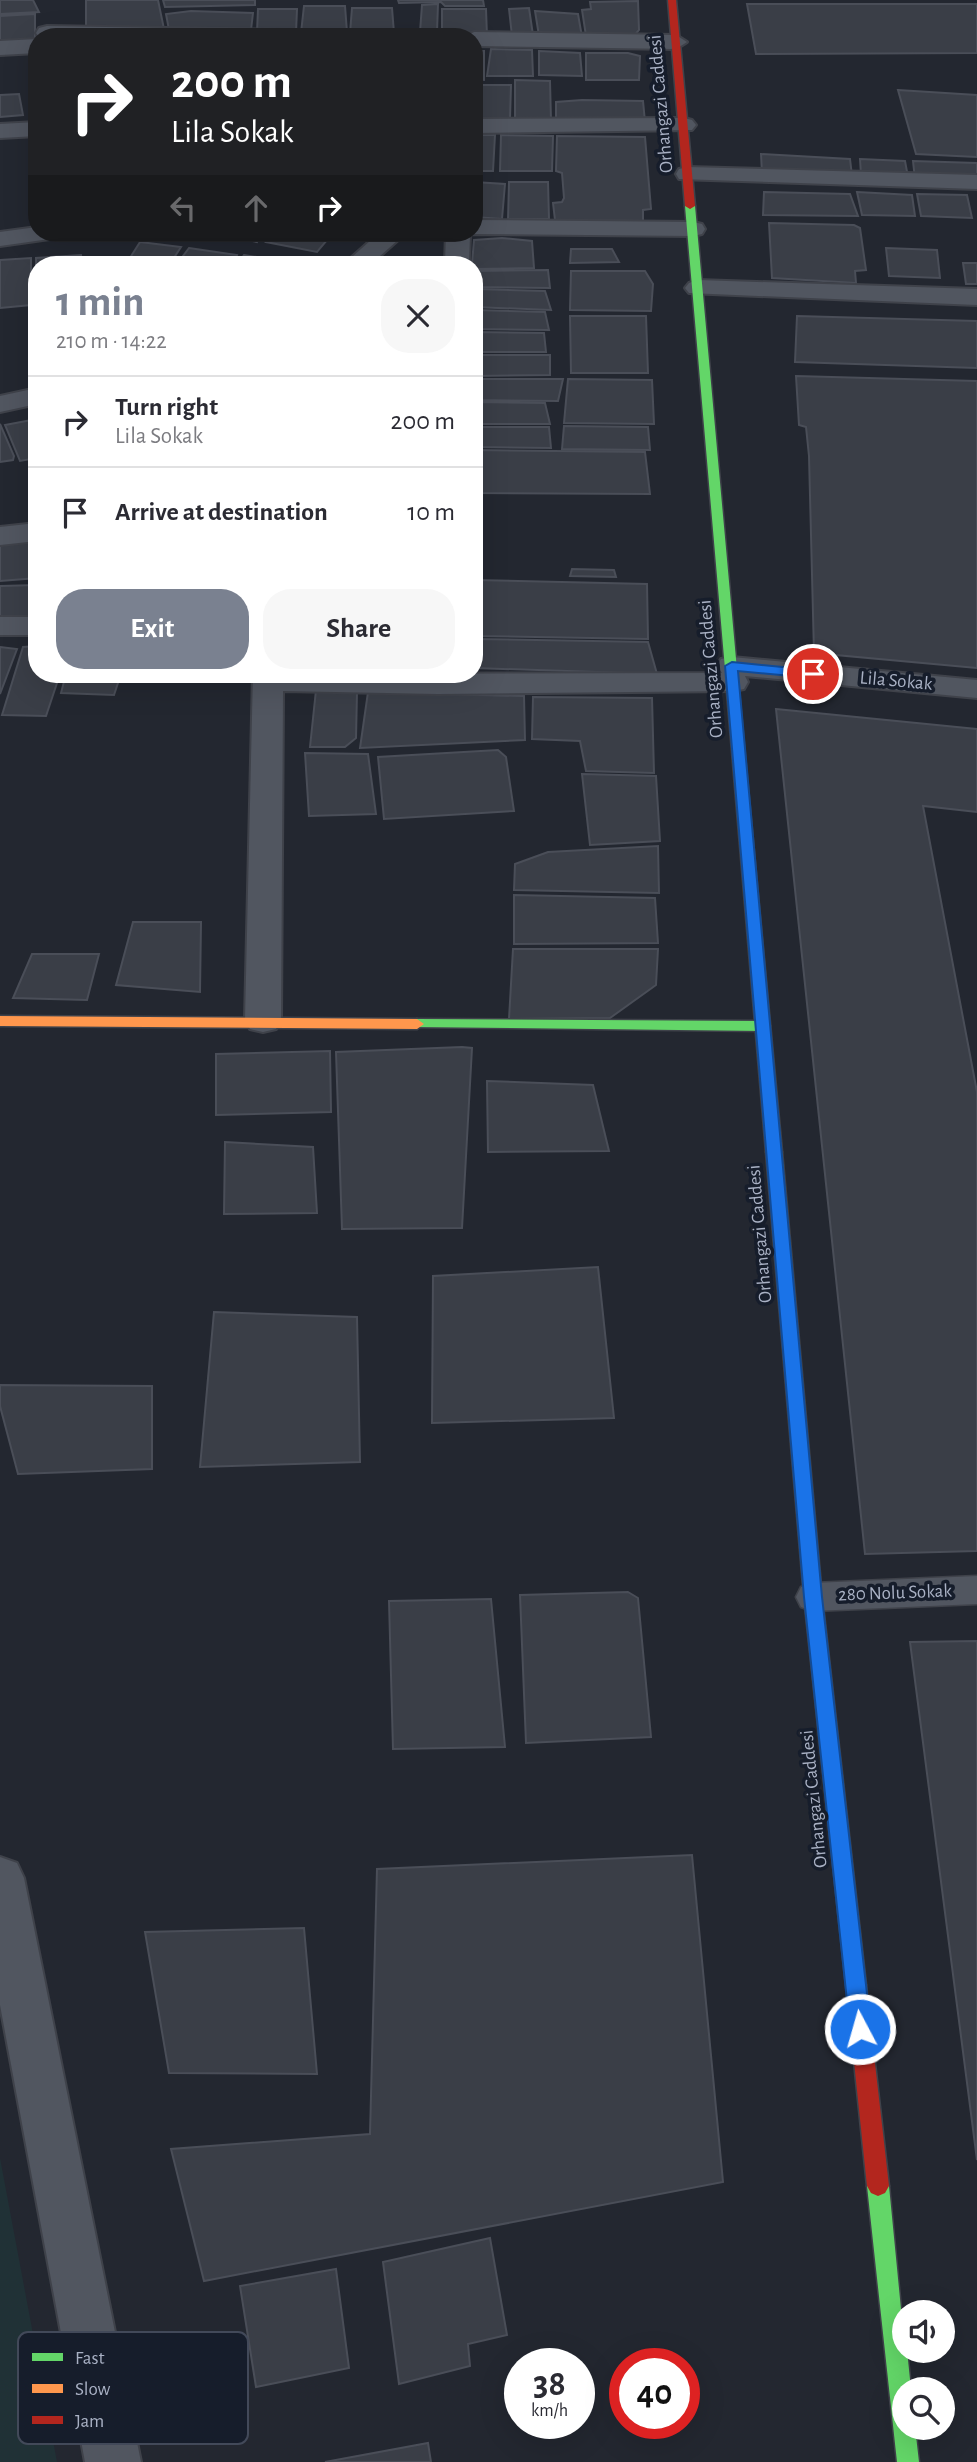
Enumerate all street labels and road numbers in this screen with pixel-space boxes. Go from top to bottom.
street label: Orhangazi Caddesi [645,34,677,174]
street label: Orhangazi Caddesi [695,599,727,739]
street label: Lila Sokak [859,668,933,694]
street label: Orhangazi Caddesi [744,1164,776,1304]
street label: 280 Nolu Sokak [838,1582,953,1604]
street label: Orhangazi Caddesi [797,1729,831,1869]

